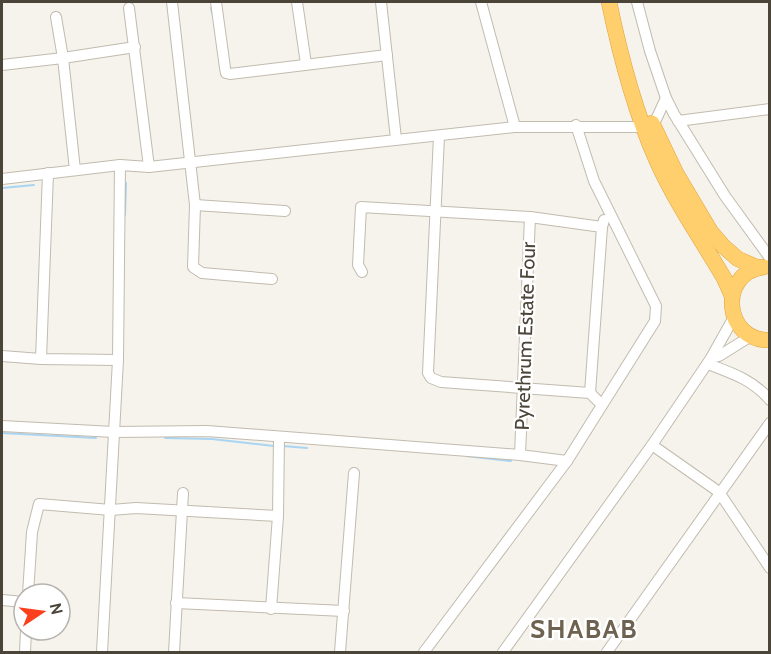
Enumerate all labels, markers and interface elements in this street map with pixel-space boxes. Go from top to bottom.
street label: Pyrethrum Estate Four [510,241,540,431]
north arrow [12,582,72,642]
text: N [46,601,67,616]
district label: SHABAB [530,613,638,645]

